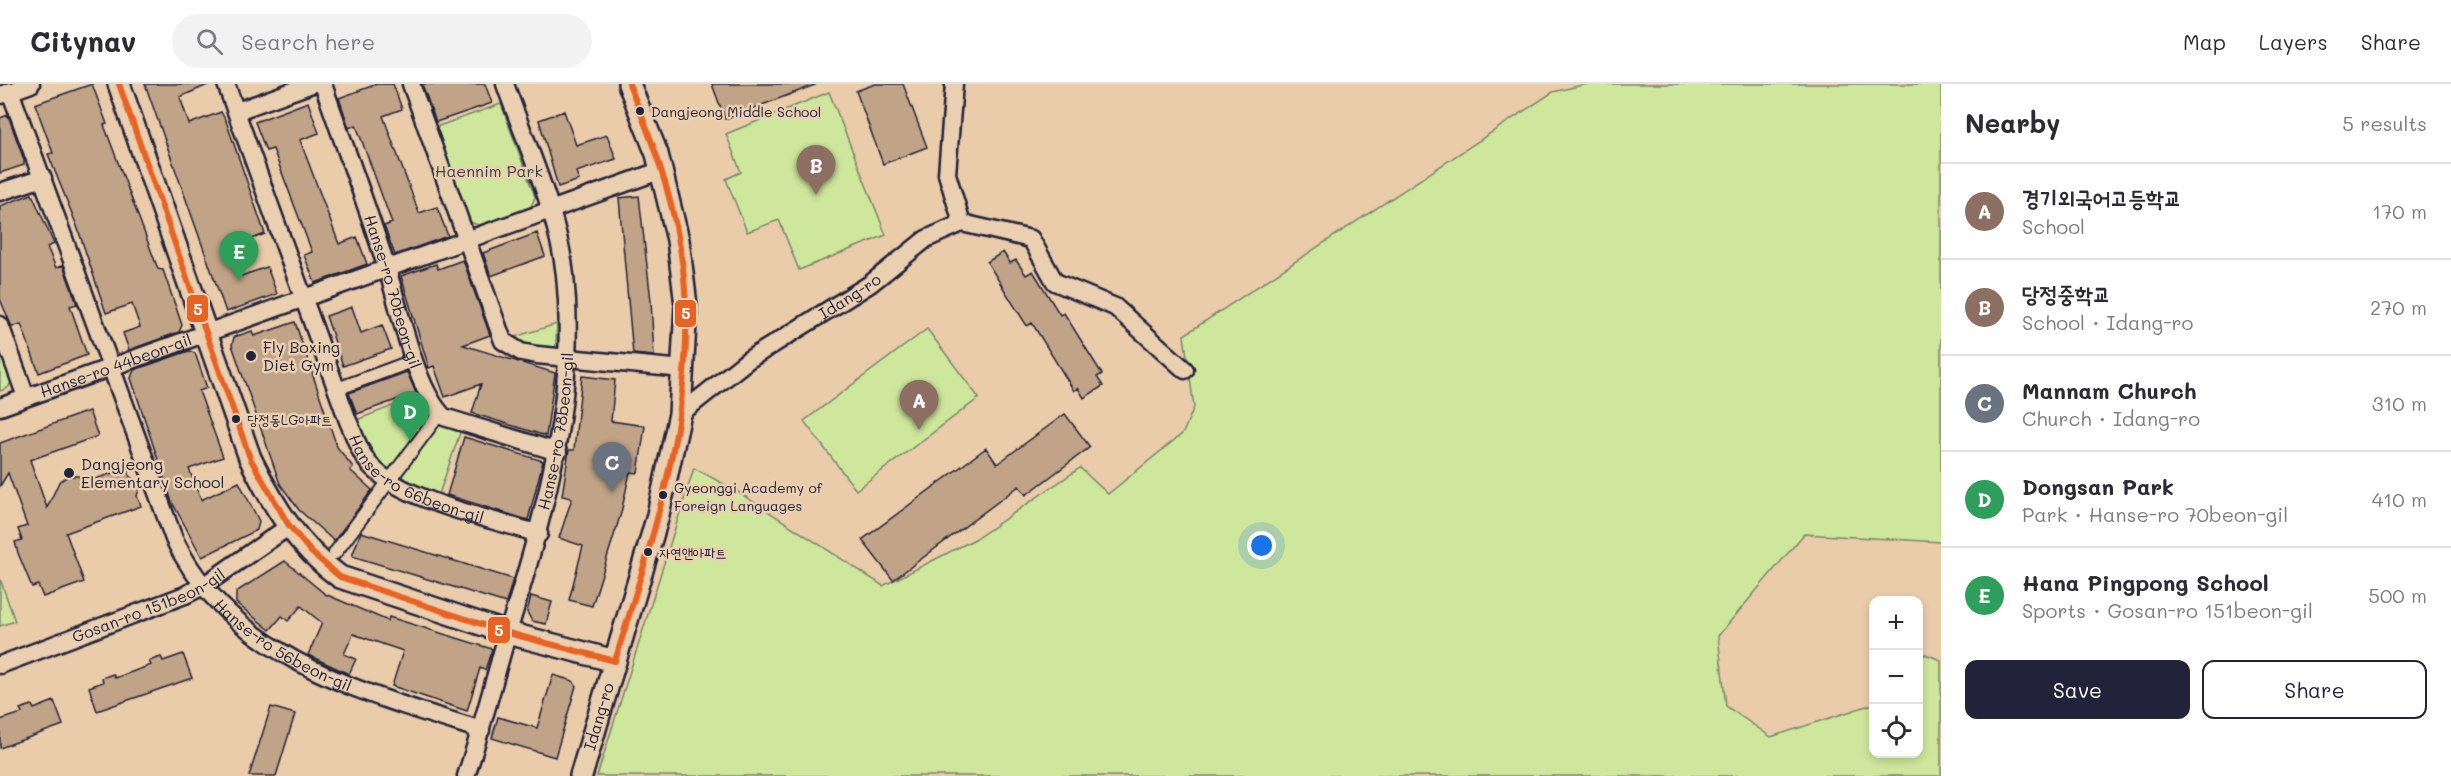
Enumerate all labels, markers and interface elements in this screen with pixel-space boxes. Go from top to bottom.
search box [172,14,592,68]
text: Citynav [30,23,136,59]
icon: search [193,25,226,58]
text: Search here [241,27,375,56]
text: Map [2183,28,2226,55]
text: Layers [2259,28,2328,55]
text: Share [2361,28,2421,55]
place label: Dangjeong Middle School [651,102,821,121]
marker: Dangjeong Middle School [634,105,646,117]
text: Nearby [1965,106,2060,140]
text: 5 results [2342,110,2427,136]
pin: B [796,146,836,195]
park label: Haennim Park [435,160,543,181]
text: 경기외국어고등학교 [2022,183,2181,212]
text: A [1978,198,1991,224]
text: 170 m [2372,198,2427,224]
street label: Hanse-ro 70beon-gil [360,212,427,371]
text: School [2022,213,2085,239]
pin: E [220,232,258,281]
street label: Idang-ro [815,268,885,323]
text: 당정중학교 [2022,279,2111,308]
line badge: 5 [186,294,209,323]
text: B [1978,294,1991,320]
text: 270 m [2370,294,2427,320]
text: 5 [193,298,203,319]
line badge: 5 [674,299,697,328]
text: 5 [681,302,691,323]
text: School · Idang-ro [2022,309,2193,335]
street label: Hanse-ro 44beon-gil [37,328,194,402]
place label: Fly Boxing Diet Gym [263,336,340,375]
marker: Fly Boxing Diet Gym [244,349,258,363]
street label: Hanse-ro 78beon-gil [532,352,577,512]
text: Mannam Church [2022,376,2197,405]
pin: A [900,380,938,430]
text: C [1977,390,1992,416]
text: 310 m [2372,390,2427,416]
pin: D [390,392,430,441]
text: Church · Idang-ro [2022,405,2200,431]
place label: 당정동LG아파트 [247,410,332,429]
marker: 당정동LG아파트 [230,413,242,425]
street label: Hanse-ro 66beon-gil [345,431,487,527]
pin: C [592,442,632,492]
place label: Dangjeong Elementary School [81,453,225,492]
marker: Dangjeong Elementary School [62,466,76,480]
text: Dongsan Park [2022,472,2174,501]
place label: Gyeonggi Academy of Foreign Languages [674,478,823,515]
text: D [1977,486,1992,512]
text: 410 m [2372,486,2427,512]
marker: Gyeonggi Academy of Foreign Languages [657,489,669,501]
text: Park · Hanse-ro 70beon-gil [2022,501,2288,527]
your location [1247,531,1276,560]
place label: 자연앤아파트 [659,543,727,562]
marker: 자연앤아파트 [642,546,654,558]
street label: Gosan-ro 151beon-gil [69,563,229,647]
text: Hana Pingpong School [2022,568,2269,597]
text: E [1978,582,1991,608]
text: 500 m [2368,582,2427,608]
street label: Hanse-ro 56beon-gil [210,594,355,696]
map controls [1869,596,1923,758]
button: + [1869,596,1923,650]
text: Sports · Gosan-ro 151beon-gil [2022,597,2313,623]
line badge: 5 [487,616,511,644]
text: 5 [494,619,504,640]
button: − [1869,650,1923,704]
button: Save [1965,660,2190,719]
button: Share [2202,660,2427,719]
street label: Idang-ro [578,680,618,753]
button: locate [1869,704,1923,758]

